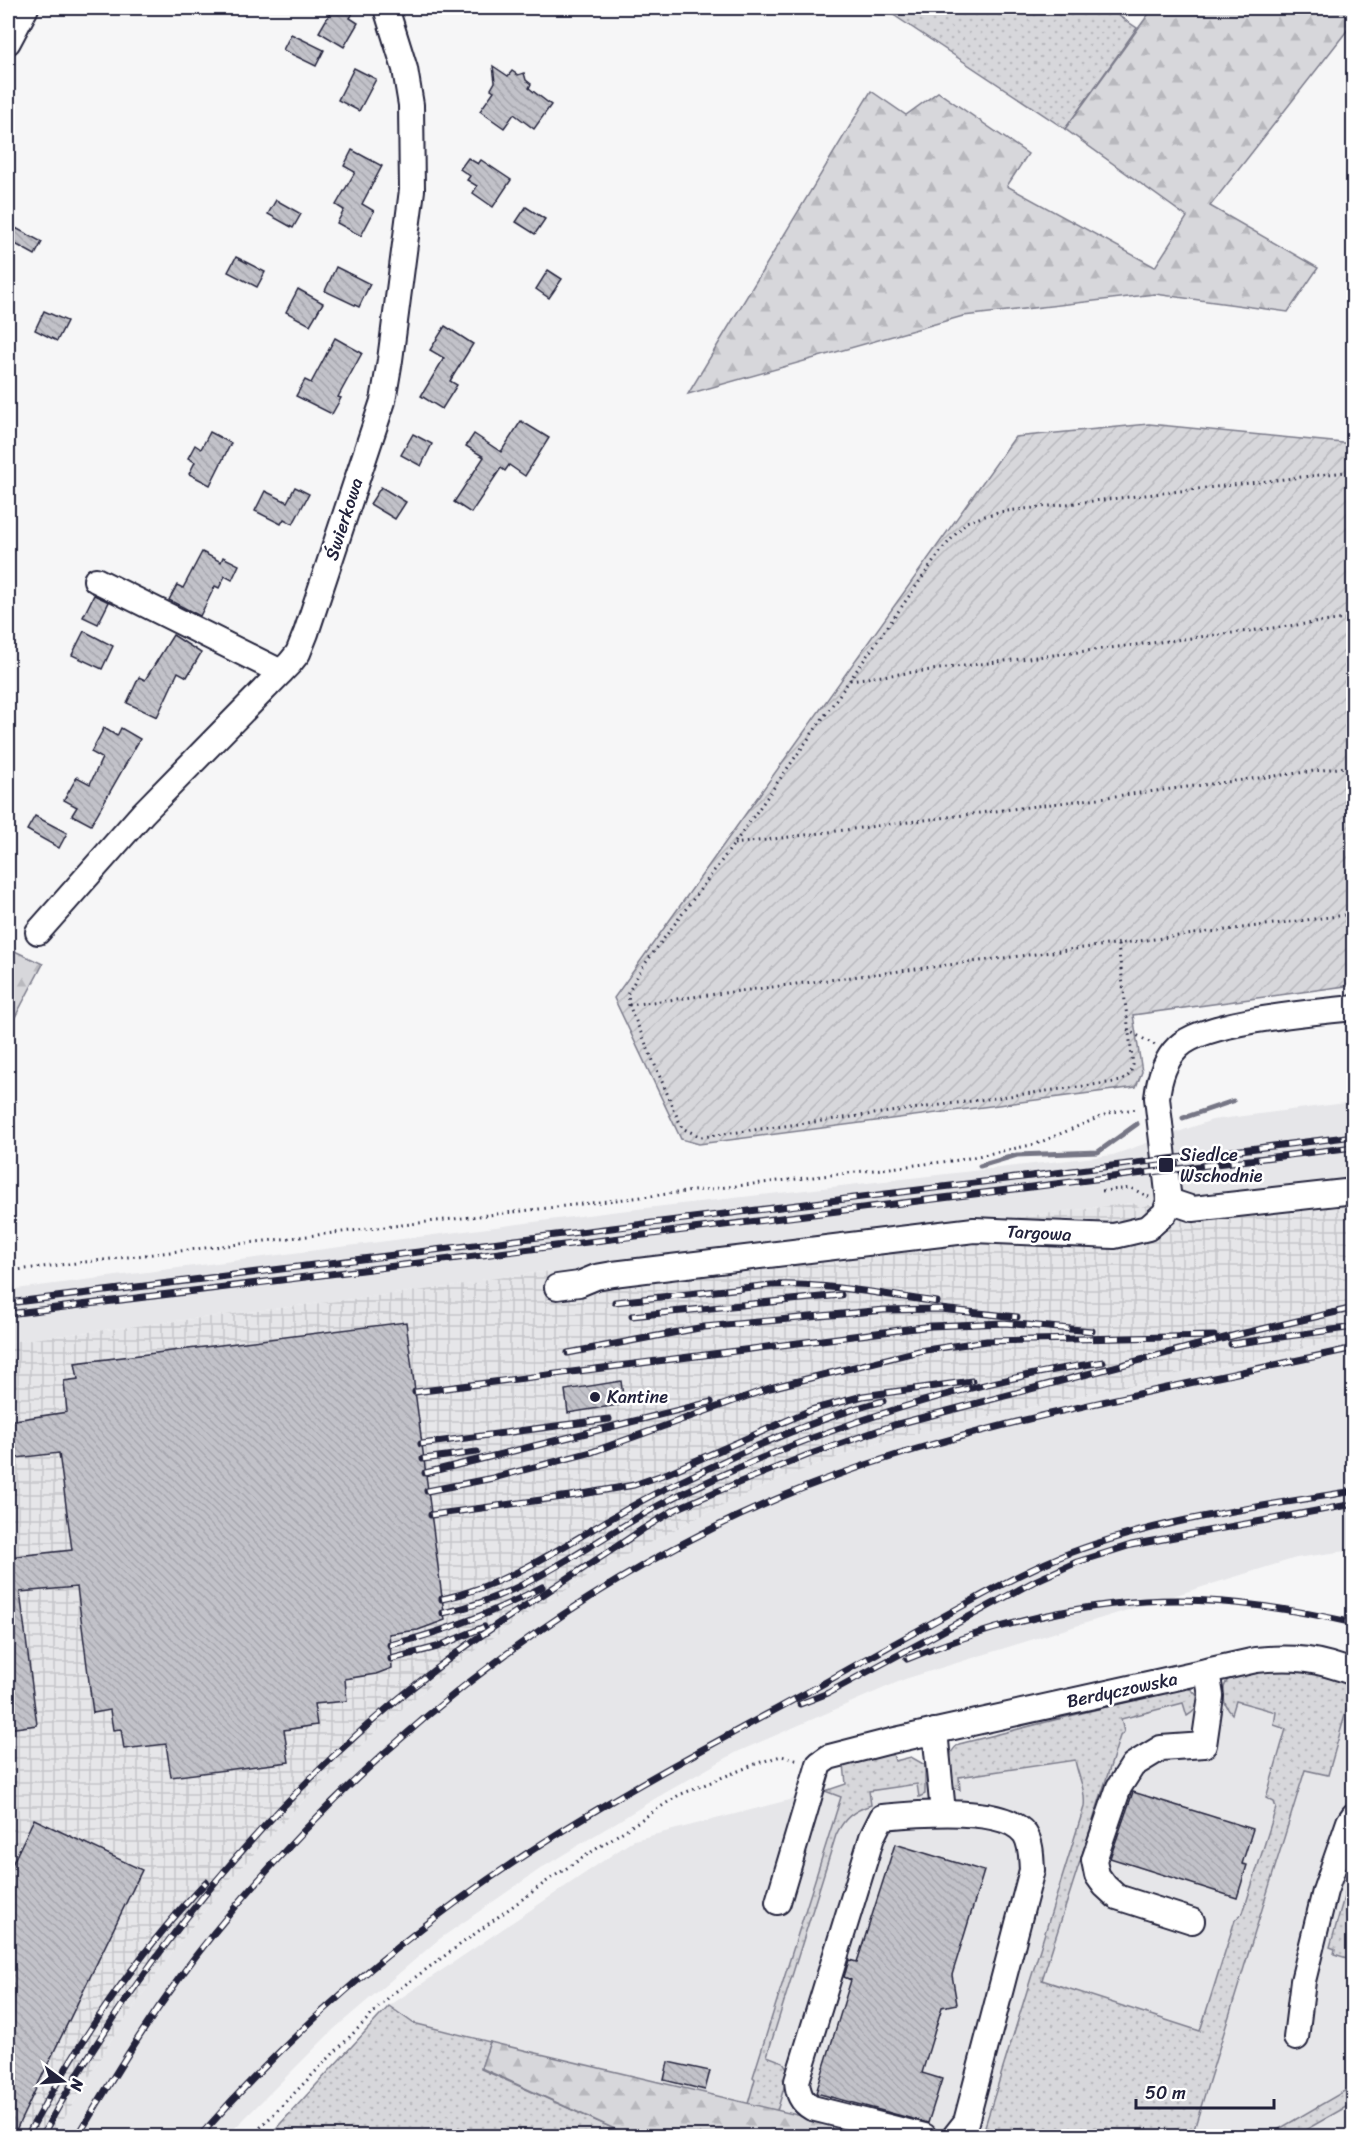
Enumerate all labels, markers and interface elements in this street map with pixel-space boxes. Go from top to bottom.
street label: Świerkowa [316,473,372,565]
place label: Siedlce Wschodnie [1180,1139,1263,1192]
marker: Siedlce Wschodnie [1157,1156,1175,1174]
street label: Targowa [1006,1215,1072,1251]
place label: Kantine [607,1381,668,1413]
marker: Kantine [588,1390,602,1404]
street label: Berdyczowska [1064,1663,1180,1717]
north arrow [33,2051,93,2111]
scale bar [1136,2072,1274,2110]
text: N [61,2075,93,2095]
text: 50 m [1145,2077,1186,2109]

